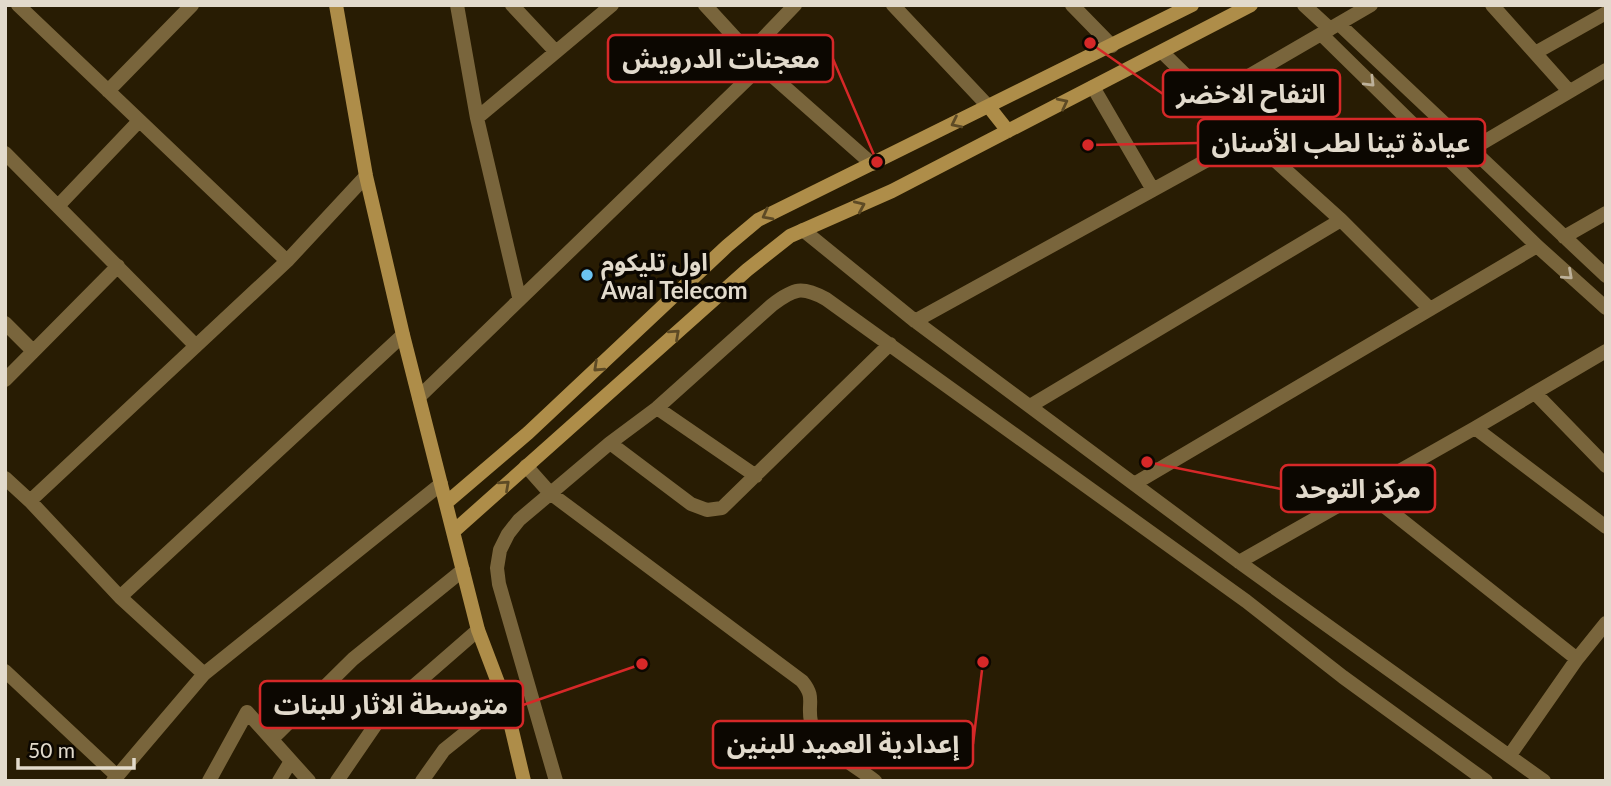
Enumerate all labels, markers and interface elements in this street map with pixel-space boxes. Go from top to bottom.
callout: معجنات الدرويش [608,35,833,82]
text: معجنات الدرويش [622,42,820,74]
callout: التفاح الاخضر [1163,70,1340,117]
one-way arrow [1362,74,1374,86]
text: التفاح الاخضر [1175,77,1326,113]
one-way arrow [1055,98,1068,111]
one-way arrow [951,115,963,129]
callout: عيادة تينا لطب الأسنان [1198,119,1485,166]
text: عيادة تينا لطب الأسنان [1211,126,1471,159]
one-way arrow [852,200,865,214]
one-way arrow [762,207,774,221]
place label: اول تليكوم Awal Telecom [600,247,748,304]
one-way arrow [1560,266,1573,279]
marker: اول تليكوم Awal Telecom [579,267,595,283]
one-way arrow [666,330,679,342]
one-way arrow [593,359,606,372]
callout: مركز التوحد [1281,465,1435,512]
text: مركز التوحد [1295,472,1421,504]
one-way arrow [496,481,509,493]
callout: متوسطة الاثار للبنات [260,681,523,728]
text: متوسطة الاثار للبنات [274,688,508,720]
callout: إعدادية العميد للبنين [713,721,973,768]
scale bar [18,726,133,770]
text: إعدادية العميد للبنين [727,727,960,761]
text: 50 m [28,737,75,762]

